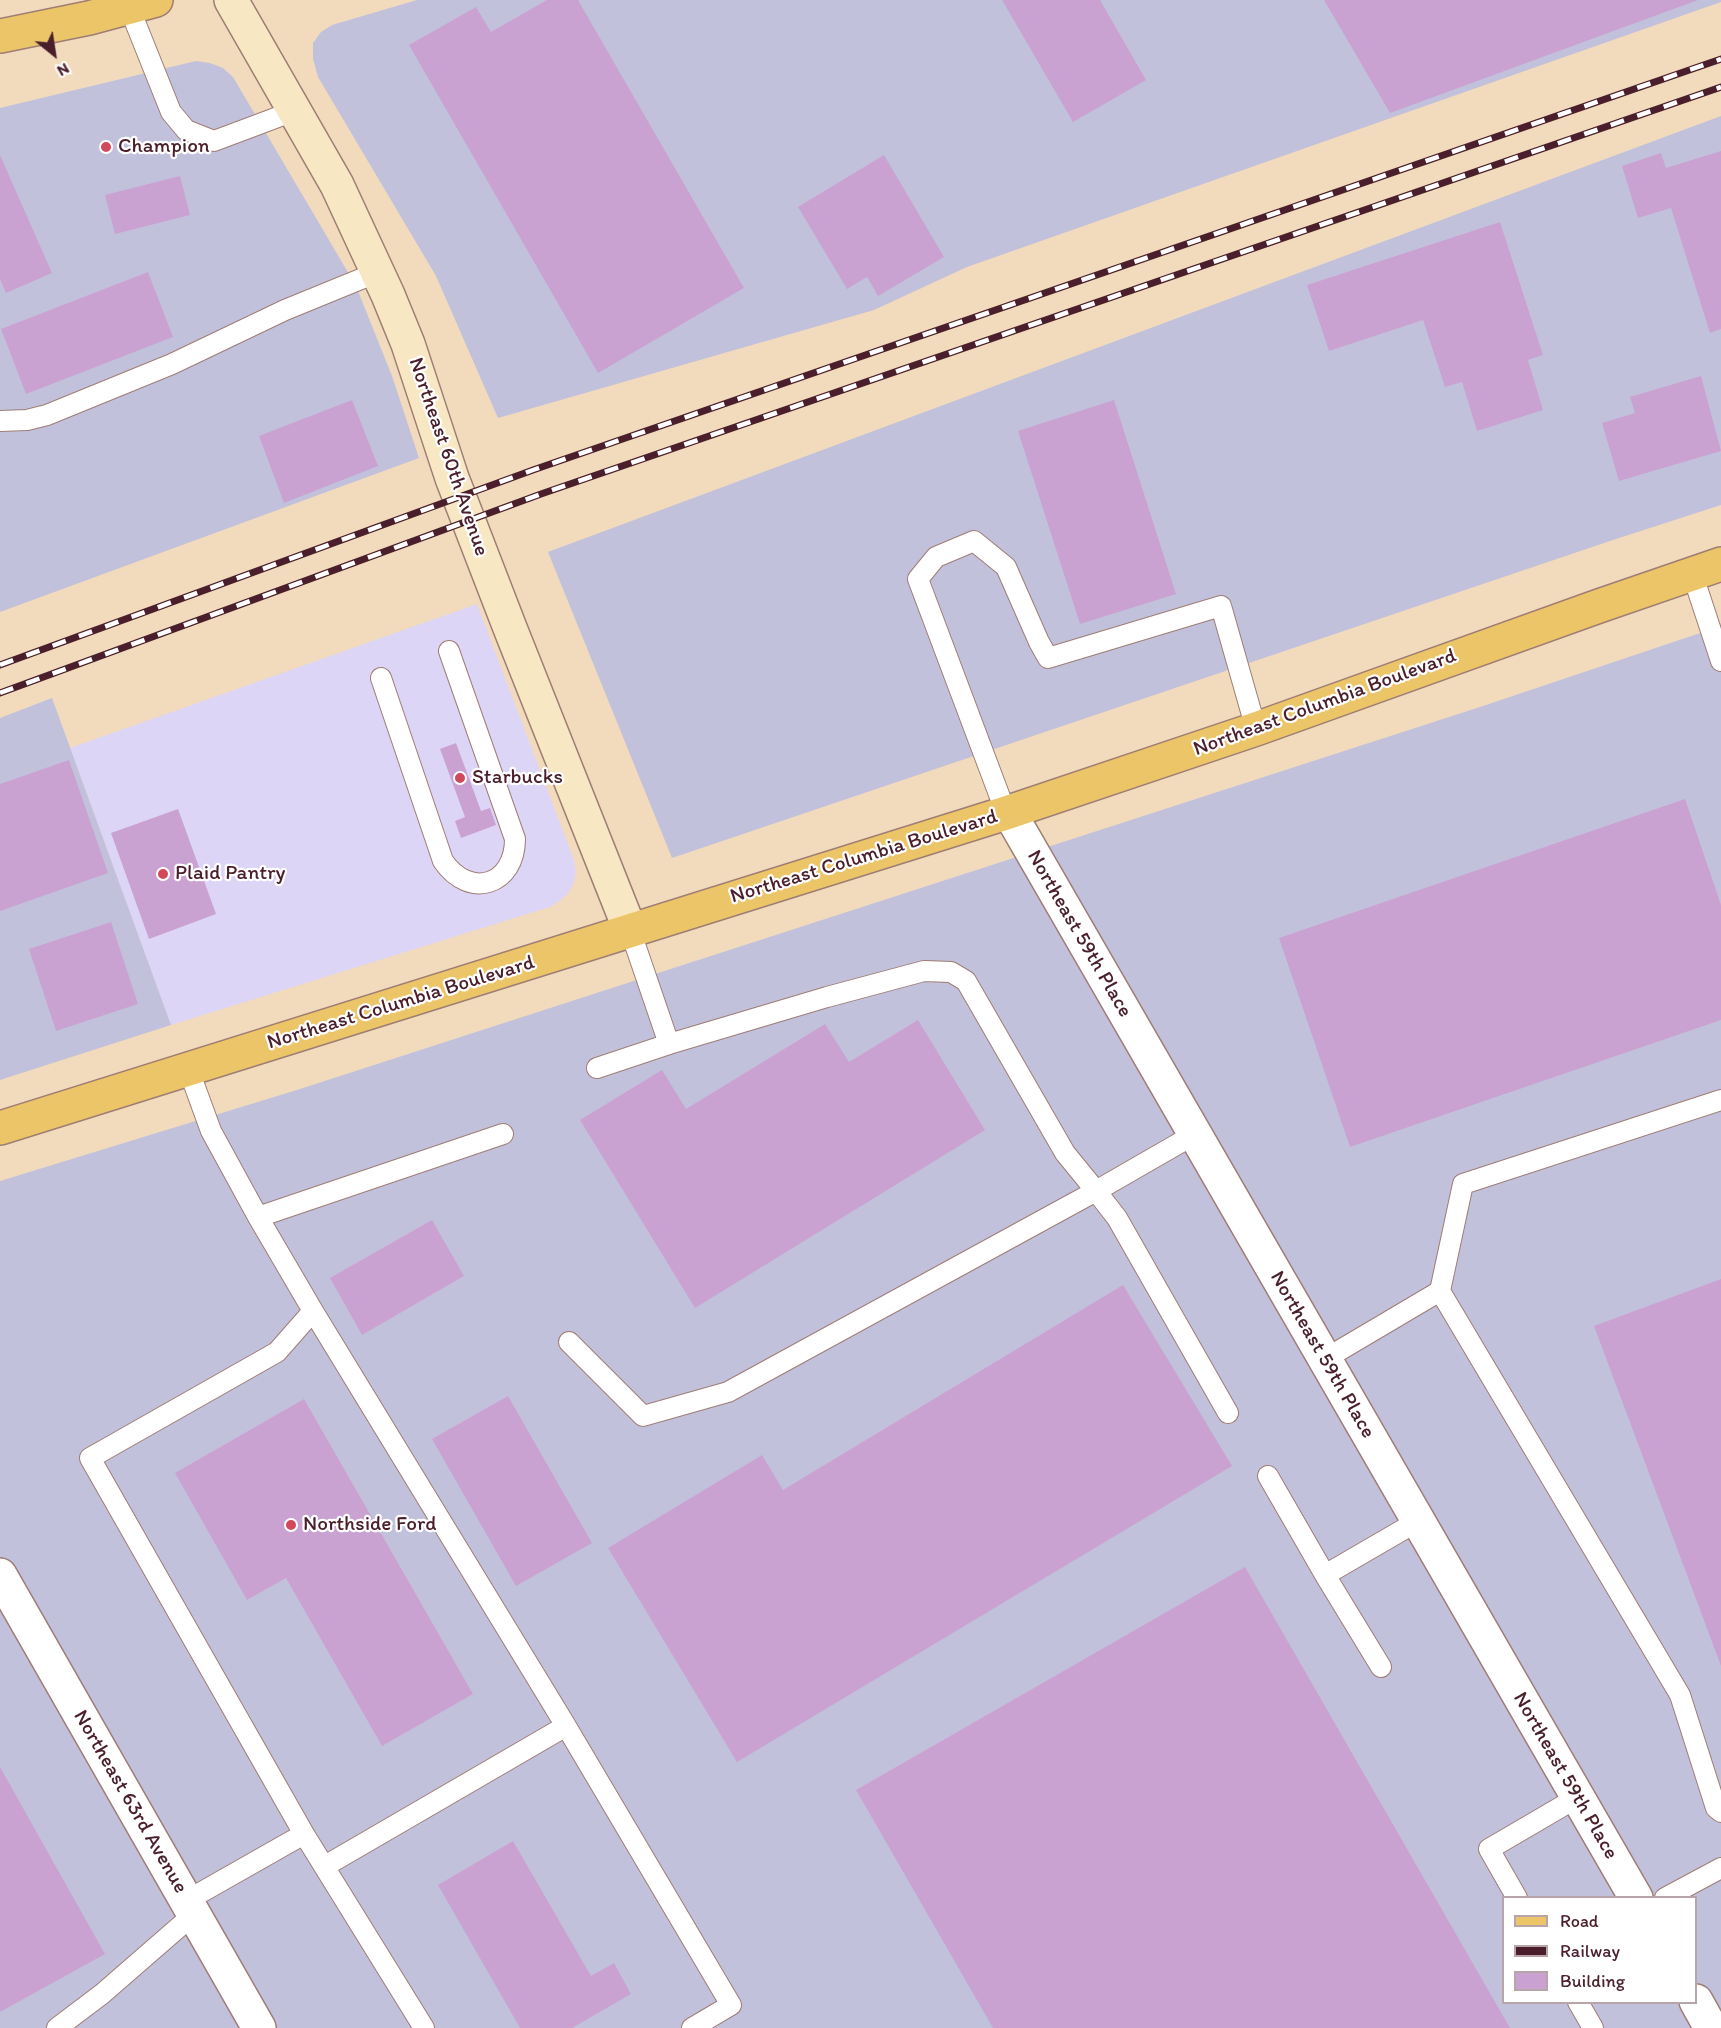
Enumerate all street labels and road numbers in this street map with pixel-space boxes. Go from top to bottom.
street label: Northeast 60th Avenue [402,354,494,560]
street label: Northeast Columbia Boulevard [1190,644,1460,762]
street label: Northeast Columbia Boulevard [727,804,1001,910]
street label: Northeast 59th Place [1021,846,1137,1022]
street label: Northeast Columbia Boulevard [264,950,538,1056]
street label: Northeast 59th Place [1264,1267,1380,1443]
street label: Northeast 59th Place [1507,1688,1623,1864]
street label: Northeast 63rd Avenue [67,1706,193,1898]

